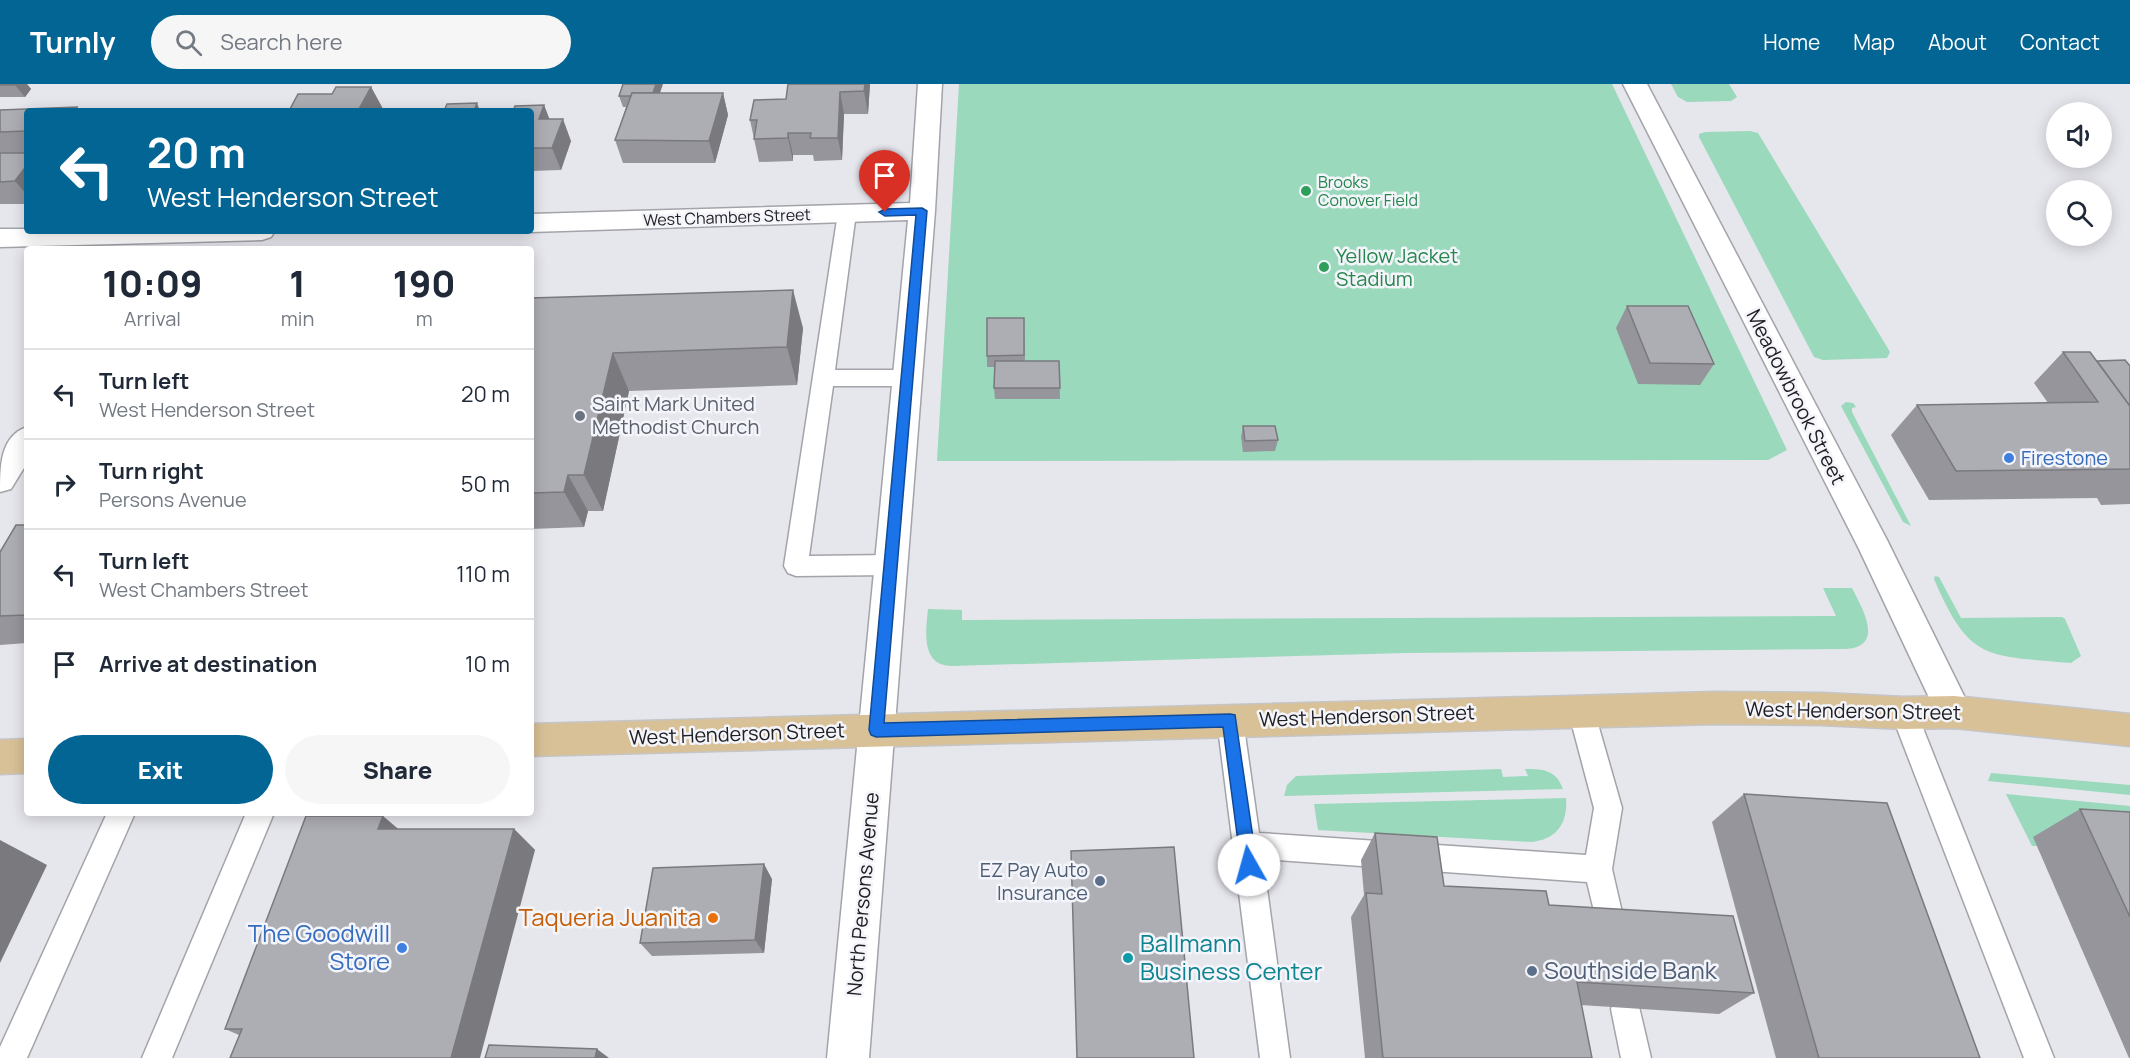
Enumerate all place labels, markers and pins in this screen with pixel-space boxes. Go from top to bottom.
pin [859,150,910,212]
place label: Brooks Conover Field [1318,171,1418,211]
marker: Brooks Conover Field [1299,184,1313,198]
place label: Yellow Jacket Stadium [1336,242,1458,292]
marker: Yellow Jacket Stadium [1317,260,1331,274]
place label: Saint Mark United Methodist Church [592,390,759,440]
marker: Saint Mark United Methodist Church [573,409,587,423]
place label: Firestone [2021,444,2108,471]
marker: Firestone [2002,451,2016,465]
place label: EZ Pay Auto Insurance [980,856,1088,906]
marker: EZ Pay Auto Insurance [1093,874,1107,888]
place label: Taqueria Juanita [519,900,701,933]
marker: Taqueria Juanita [706,911,720,925]
place label: The Goodwill Store [248,916,390,977]
place label: Ballmann Business Center [1140,926,1323,987]
marker: The Goodwill Store [395,941,409,955]
marker: Ballmann Business Center [1121,951,1135,965]
place label: Southside Bank [1544,953,1718,986]
marker: Southside Bank [1525,964,1539,978]

